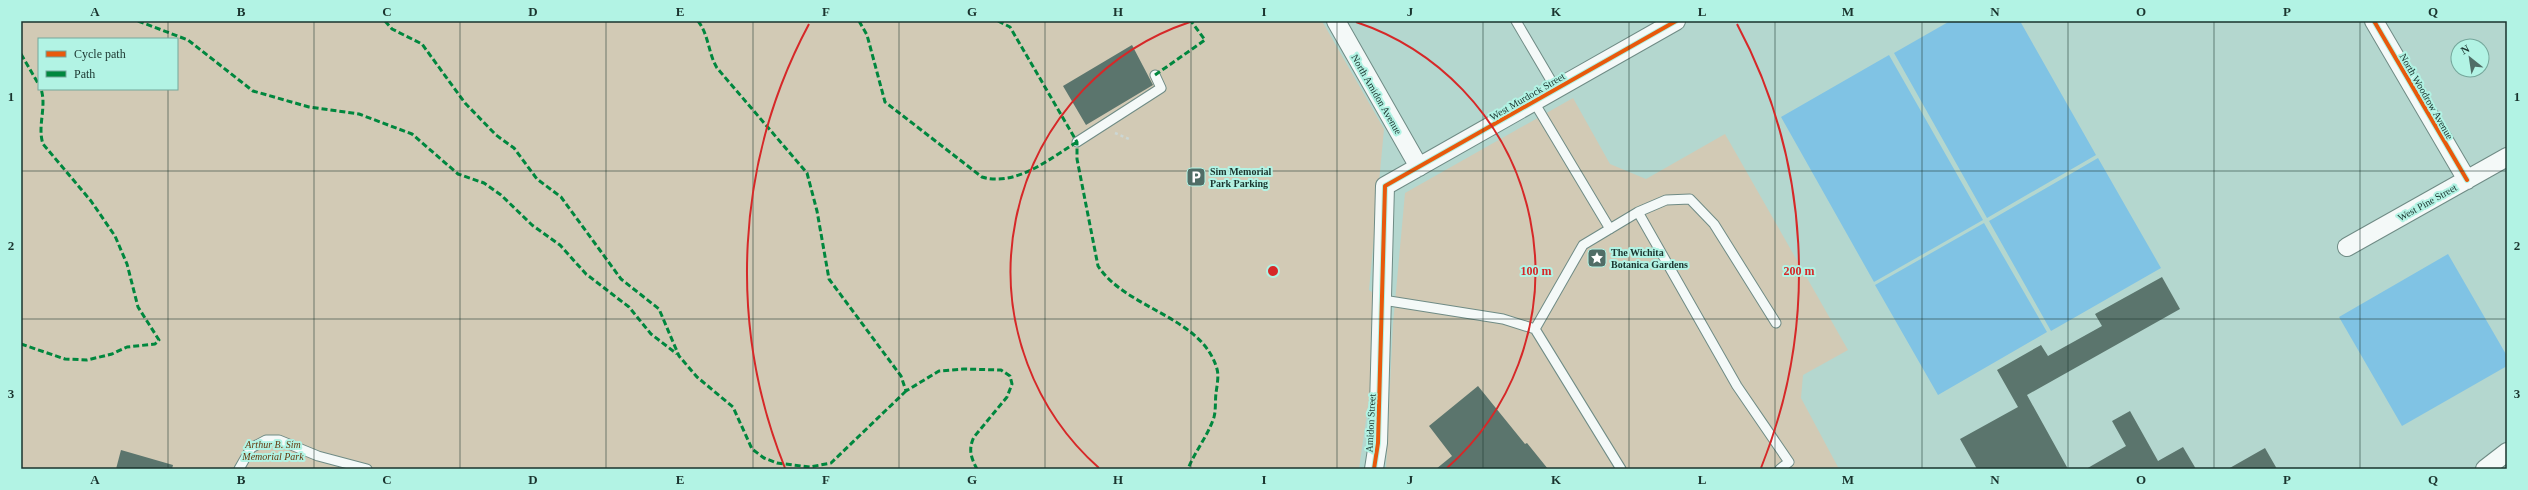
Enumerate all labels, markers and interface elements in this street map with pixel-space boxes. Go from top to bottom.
text: A [90,4,100,19]
text: B [237,4,246,19]
text: C [382,4,392,19]
text: D [528,4,538,19]
text: E [676,4,684,19]
text: F [822,4,830,19]
text: G [967,4,977,19]
text: H [1113,4,1123,19]
text: I [1261,4,1267,19]
text: J [1407,4,1414,19]
text: K [1551,4,1562,19]
text: L [1698,4,1707,19]
text: M [1842,4,1854,19]
text: N [1990,4,2000,19]
text: O [2136,4,2146,19]
text: P [2283,4,2291,19]
text: Q [2428,4,2438,19]
legend [38,38,178,90]
north arrow [2450,38,2490,78]
text: N [2459,42,2471,57]
text: Cycle path [74,47,126,61]
street label: North Woodrow Avenue [2398,51,2456,142]
street label: North Amidon Avenue [1349,52,1404,137]
text: Path [74,67,95,81]
street label: West Murdock Street [1488,70,1567,122]
text: 1 [8,89,14,104]
text: 1 [2514,89,2520,104]
parking icon: Sim Memorial Park Parking [1185,166,1207,188]
place label: Sim Memorial Park Parking [1210,166,1272,189]
street label: West Pine Street [2396,182,2459,223]
text: 2 [8,238,14,253]
text: 2 [2514,238,2520,253]
place icon: The Wichita Botanica Gardens [1586,247,1608,269]
place label: The Wichita Botanica Gardens [1611,247,1688,270]
centre of rings [1266,264,1280,278]
text: 100 m [1521,264,1552,278]
text: 200 m [1784,264,1815,278]
text: 3 [8,386,15,401]
text: 3 [2514,386,2521,401]
street label: Amidon Street [1363,393,1378,453]
park label: Arthur B. Sim Memorial Park [241,439,304,462]
text: A [90,472,100,487]
text: B [237,472,246,487]
text: C [382,472,392,487]
text: D [528,472,538,487]
text: E [676,472,684,487]
text: F [822,472,830,487]
text: G [967,472,977,487]
text: H [1113,472,1123,487]
text: I [1261,472,1267,487]
text: J [1407,472,1414,487]
text: K [1551,472,1562,487]
text: L [1698,472,1707,487]
text: M [1842,472,1854,487]
text: N [1990,472,2000,487]
text: O [2136,472,2146,487]
text: P [2283,472,2291,487]
text: Q [2428,472,2438,487]

